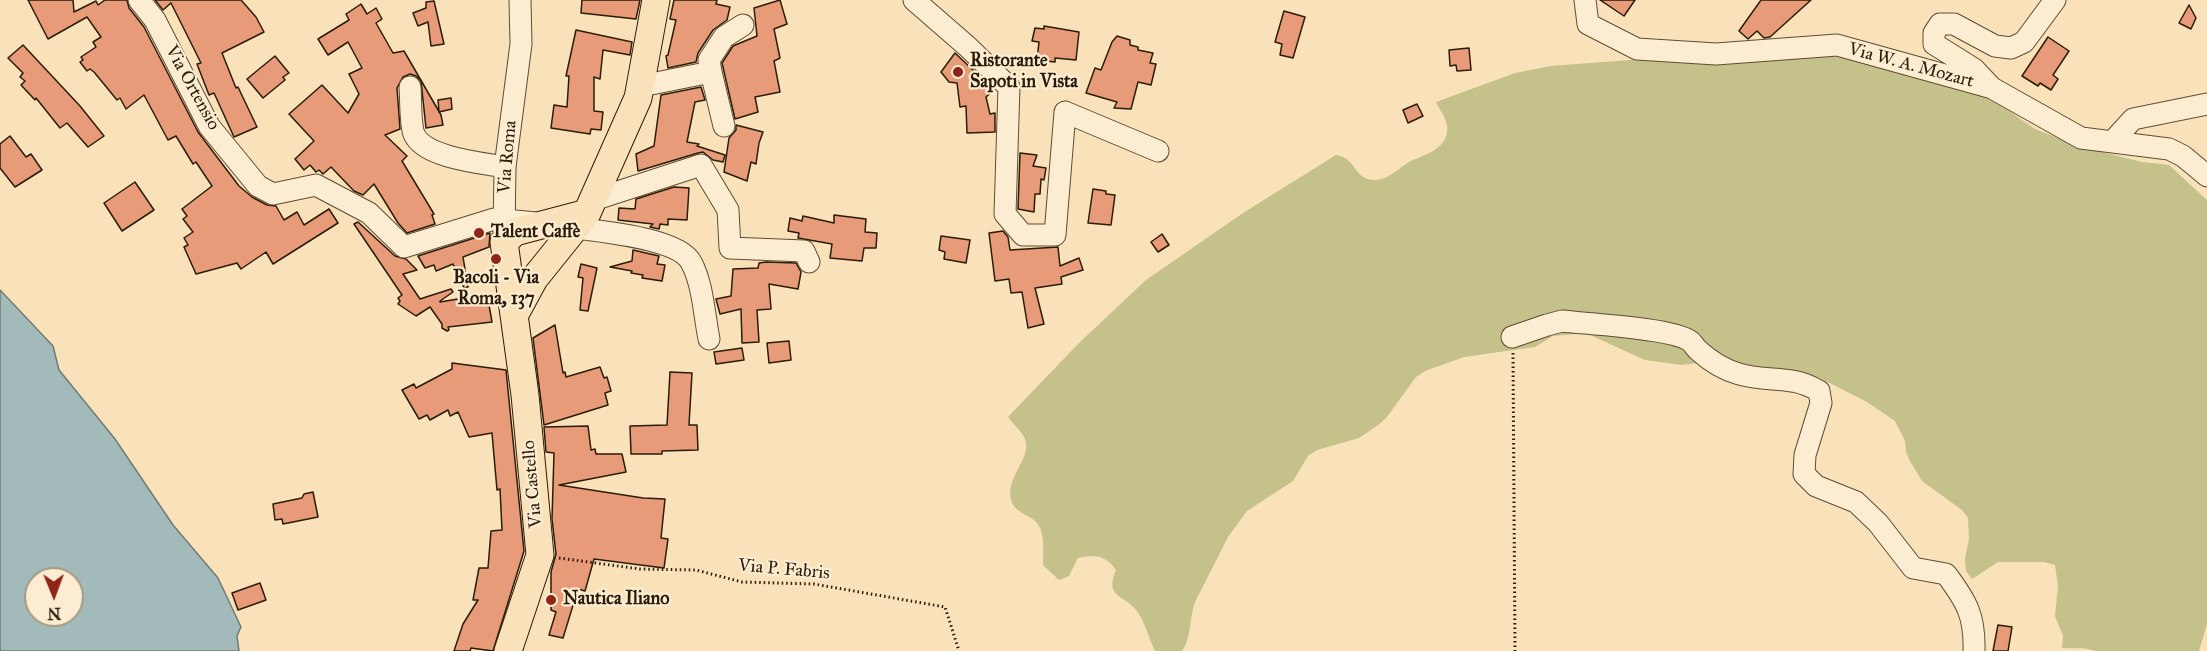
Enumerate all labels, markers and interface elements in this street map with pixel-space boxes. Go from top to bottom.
street label: Via W. A. Mozart [1846,39,1976,93]
street label: Via Ortensio [160,42,224,134]
place label: Ristorante Sapoti in Vista [970,51,1078,94]
marker: Ristorante Sapoti in Vista [951,65,965,79]
street label: Via Roma [494,120,522,194]
place label: Talent Caffè [491,222,580,244]
marker: Talent Caffè [472,226,486,240]
marker: Bacoli - Via Roma, 137 [489,252,503,266]
place label: Bacoli - Via Roma, 137 [453,268,539,310]
street label: Via Castello [518,439,548,529]
street label: Via P. Fabris [737,555,831,585]
north arrow [24,567,84,627]
place label: Nautica Iliano [563,589,669,611]
marker: Nautica Iliano [544,593,558,607]
text: N [47,604,61,623]

